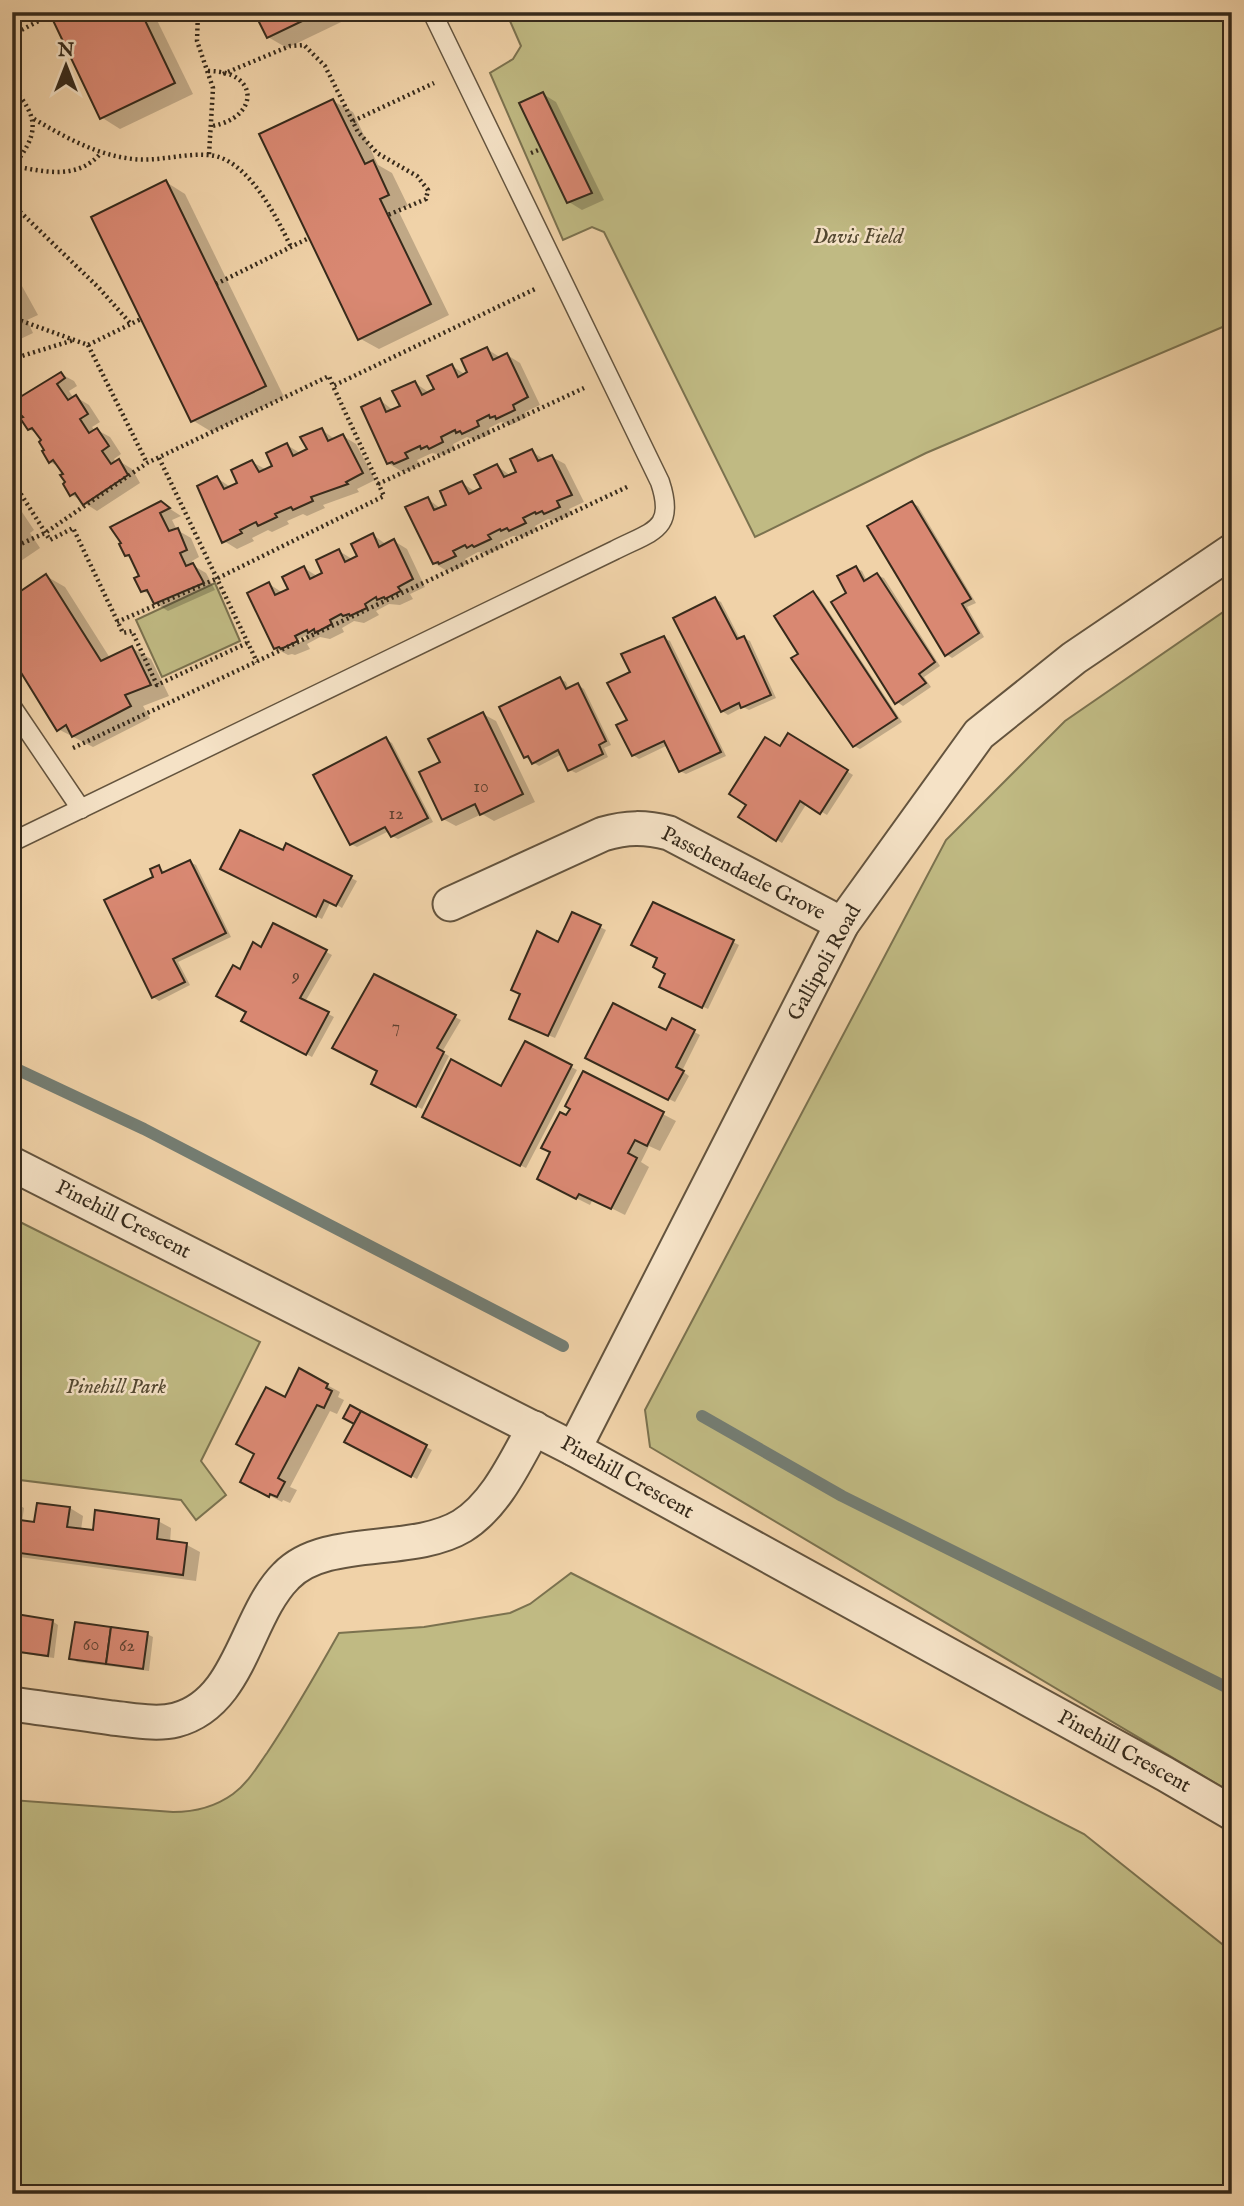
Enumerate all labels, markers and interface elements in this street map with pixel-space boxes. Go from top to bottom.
north arrow [32,32,102,102]
text: N [57,39,75,63]
park label: Davis Field [813,224,905,251]
house number: 10 [473,776,489,799]
house number: 12 [388,803,404,826]
street label: Passchendaele Grove [656,821,830,927]
street label: Gallipoli Road [782,899,868,1026]
house number: 9 [291,965,300,988]
house number: 7 [392,1016,400,1039]
street label: Pinehill Crescent [51,1174,195,1266]
park label: Pinehill Park [66,1374,167,1401]
street label: Pinehill Crescent [556,1430,698,1526]
house number: 60 [83,1634,99,1657]
house number: 62 [119,1635,135,1658]
street label: Pinehill Crescent [1053,1704,1195,1800]

